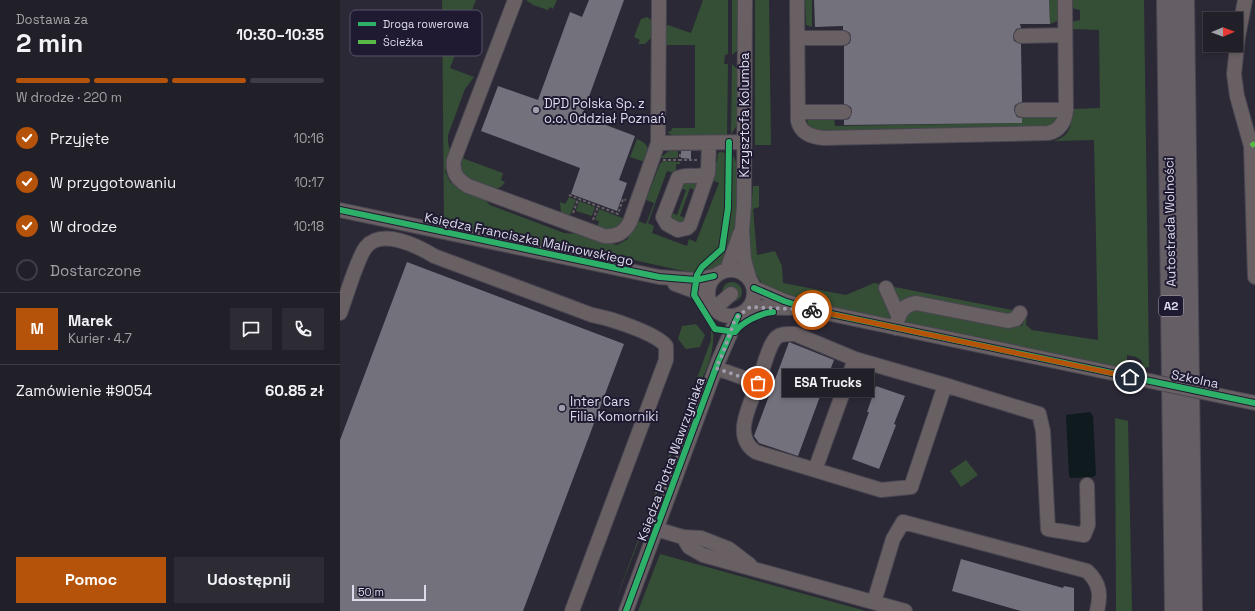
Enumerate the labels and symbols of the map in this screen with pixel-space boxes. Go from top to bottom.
legend [350,10,482,56]
north arrow [1203,12,1243,52]
text: Droga rowerowa [383,17,469,31]
text: Ścieżka [383,34,424,49]
street label: Krzysztofa Kolumba [736,52,753,178]
place label: DPD Polska Sp. z o.o. Oddział Poznań [544,95,666,127]
marker: DPD Polska Sp. z o.o. Oddział Poznań [531,105,541,115]
street label: Autostrada Wolności [1160,157,1180,287]
street label: Księdza Franciszka Malinowskiego [423,209,635,269]
courier [792,290,832,330]
road number: A2 [1159,296,1183,316]
pin [1113,360,1147,394]
pin [741,366,775,400]
street label: Szkolna [1170,366,1221,392]
callout: ESA Trucks [782,369,874,397]
street label: Księdza Piotra Wawrzyniaka [633,374,709,543]
place label: Inter Cars Filia Komorniki [570,393,659,425]
marker: Inter Cars Filia Komorniki [557,403,567,413]
scale bar [352,583,426,602]

